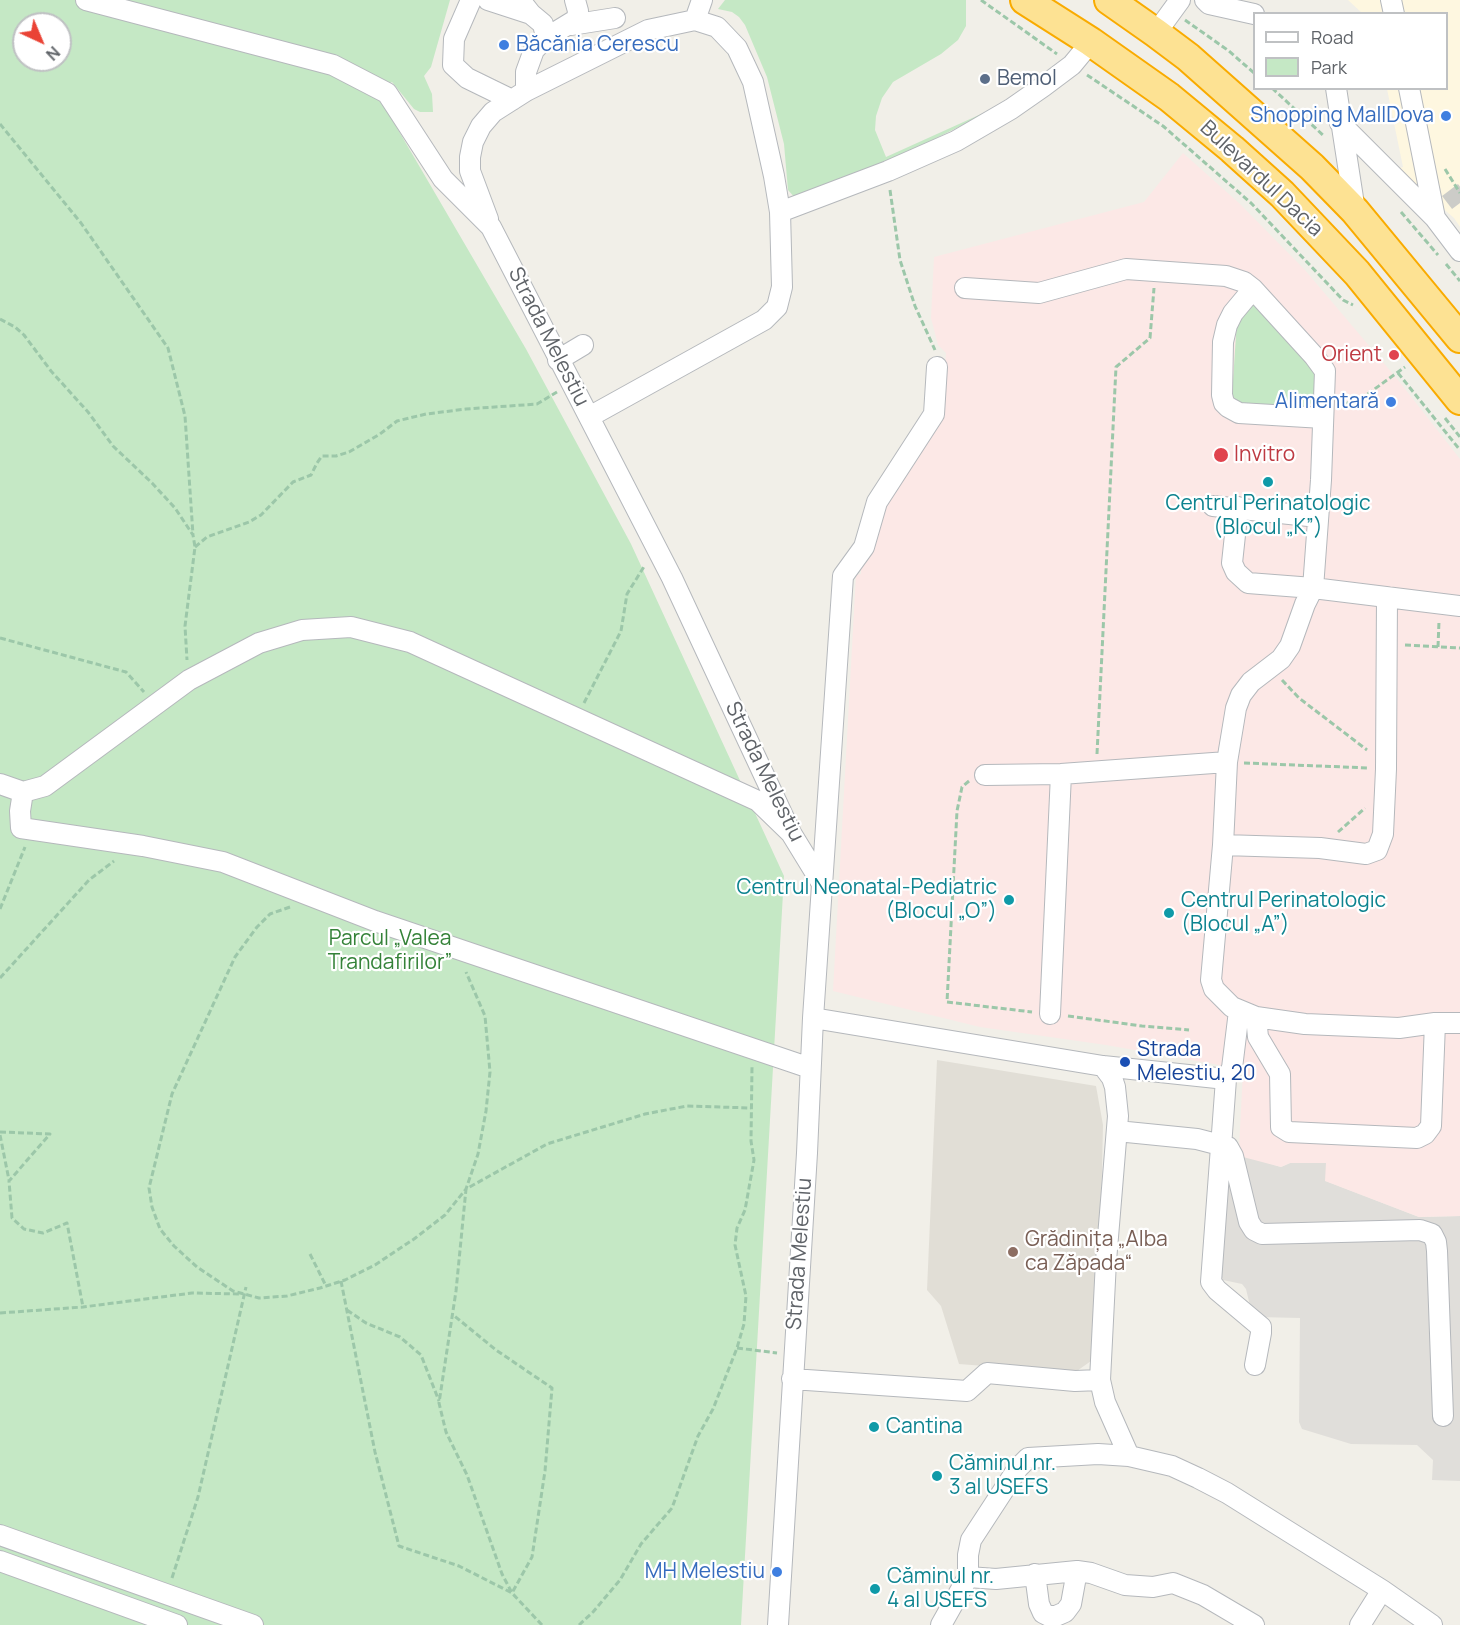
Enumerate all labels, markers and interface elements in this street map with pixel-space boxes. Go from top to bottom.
north arrow [12,12,72,72]
legend [1253,12,1448,90]
text: Road [1311,25,1354,49]
place label: Băcănia Cerescu [516,32,679,58]
marker: Băcănia Cerescu [497,38,511,52]
text: N [41,42,65,65]
text: Park [1311,55,1347,79]
place label: Bemol [997,66,1057,92]
marker: Bemol [978,72,992,86]
place label: Shopping MallDova [1250,103,1434,129]
marker: Shopping MallDova [1439,109,1453,123]
street label: Bulevardul Dacia [1194,116,1328,242]
street label: Strada Melestiu [502,263,594,411]
place label: Orient [1321,342,1382,368]
marker: Orient [1387,348,1401,362]
place label: Alimentară [1275,389,1379,415]
marker: Alimentară [1384,395,1398,409]
place label: Invitro [1234,442,1295,468]
marker: Invitro [1212,446,1230,464]
marker: Centrul Perinatologic (Blocul „K”) [1261,475,1275,489]
place label: Centrul Perinatologic (Blocul „K”) [1165,491,1371,541]
street label: Strada Melestiu [719,698,809,846]
place label: Centrul Neonatal-Pediatric (Blocul „O”) [737,875,997,925]
place label: Centrul Perinatologic (Blocul „A”) [1181,888,1386,938]
marker: Centrul Neonatal-Pediatric (Blocul „O”) [1002,893,1016,907]
marker: Centrul Perinatologic (Blocul „A”) [1162,906,1176,920]
park label: Parcul „Valea Trandafirilor” [328,926,452,976]
place label: Strada Melestiu, 20 [1137,1037,1255,1087]
marker: Strada Melestiu, 20 [1118,1055,1132,1069]
street label: Strada Melestiu [782,1177,818,1331]
place label: Grădinița „Alba ca Zăpada“ [1025,1227,1168,1277]
marker: Grădinița „Alba ca Zăpada“ [1006,1245,1020,1259]
place label: Cantina [886,1414,963,1440]
marker: Cantina [867,1420,881,1434]
place label: Căminul nr. 3 al USEFS [949,1451,1056,1501]
marker: Căminul nr. 3 al USEFS [930,1469,944,1483]
place label: MH Melestiu [645,1559,765,1585]
place label: Căminul nr. 4 al USEFS [887,1564,994,1614]
marker: MH Melestiu [770,1565,784,1579]
marker: Căminul nr. 4 al USEFS [868,1582,882,1596]

